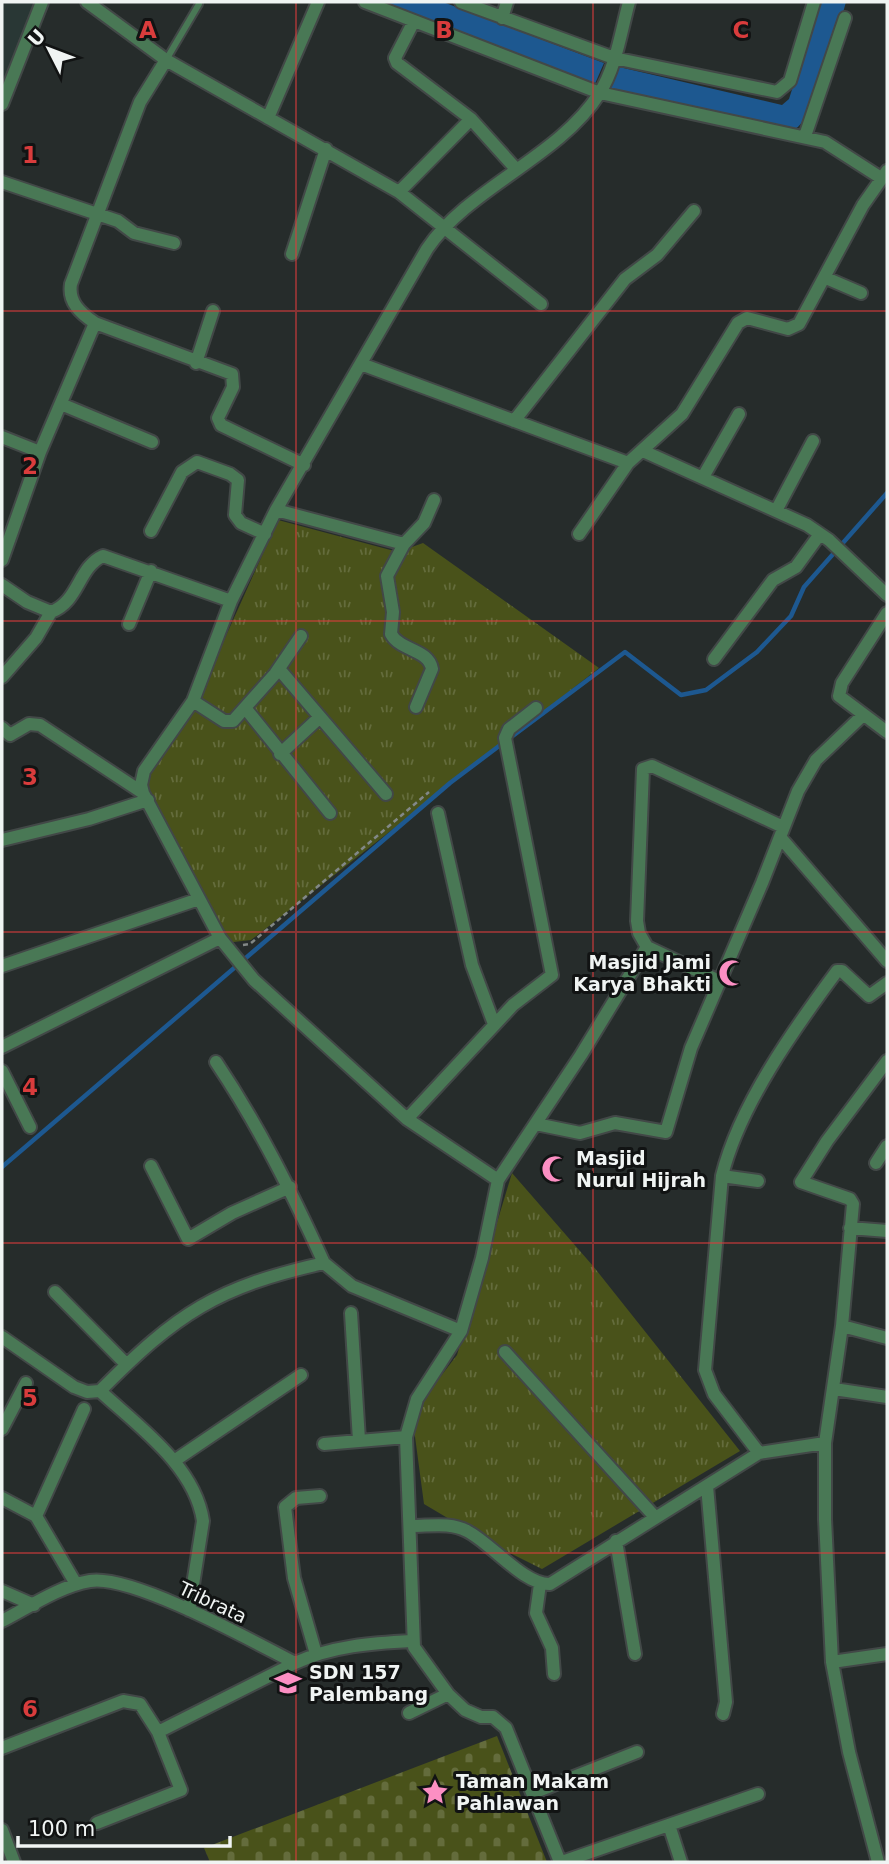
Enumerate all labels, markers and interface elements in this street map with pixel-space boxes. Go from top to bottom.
north arrow [14,14,84,84]
text: A [139,17,157,43]
text: B [435,17,453,43]
text: C [733,17,749,43]
text: U [23,25,50,51]
text: 1 [22,142,38,168]
text: 2 [22,453,38,479]
text: 3 [22,764,38,790]
place label: Masjid Jami Karya Bhakti [573,951,711,995]
mosque icon: Masjid Jami Karya Bhakti [717,958,747,988]
text: 4 [22,1074,38,1100]
place label: Masjid Nurul Hijrah [576,1147,706,1191]
mosque icon: Masjid Nurul Hijrah [540,1154,570,1184]
text: 5 [22,1385,38,1411]
street label: Tribrata [175,1576,251,1627]
place label: SDN 157 Palembang [309,1661,428,1705]
school or university icon: SDN 157 Palembang [273,1668,303,1698]
text: 6 [22,1696,38,1722]
place label: Taman Makam Pahlawan [456,1770,609,1814]
place icon: Taman Makam Pahlawan [420,1777,450,1807]
scale bar [18,1804,229,1848]
text: 100 m [28,1817,95,1841]

